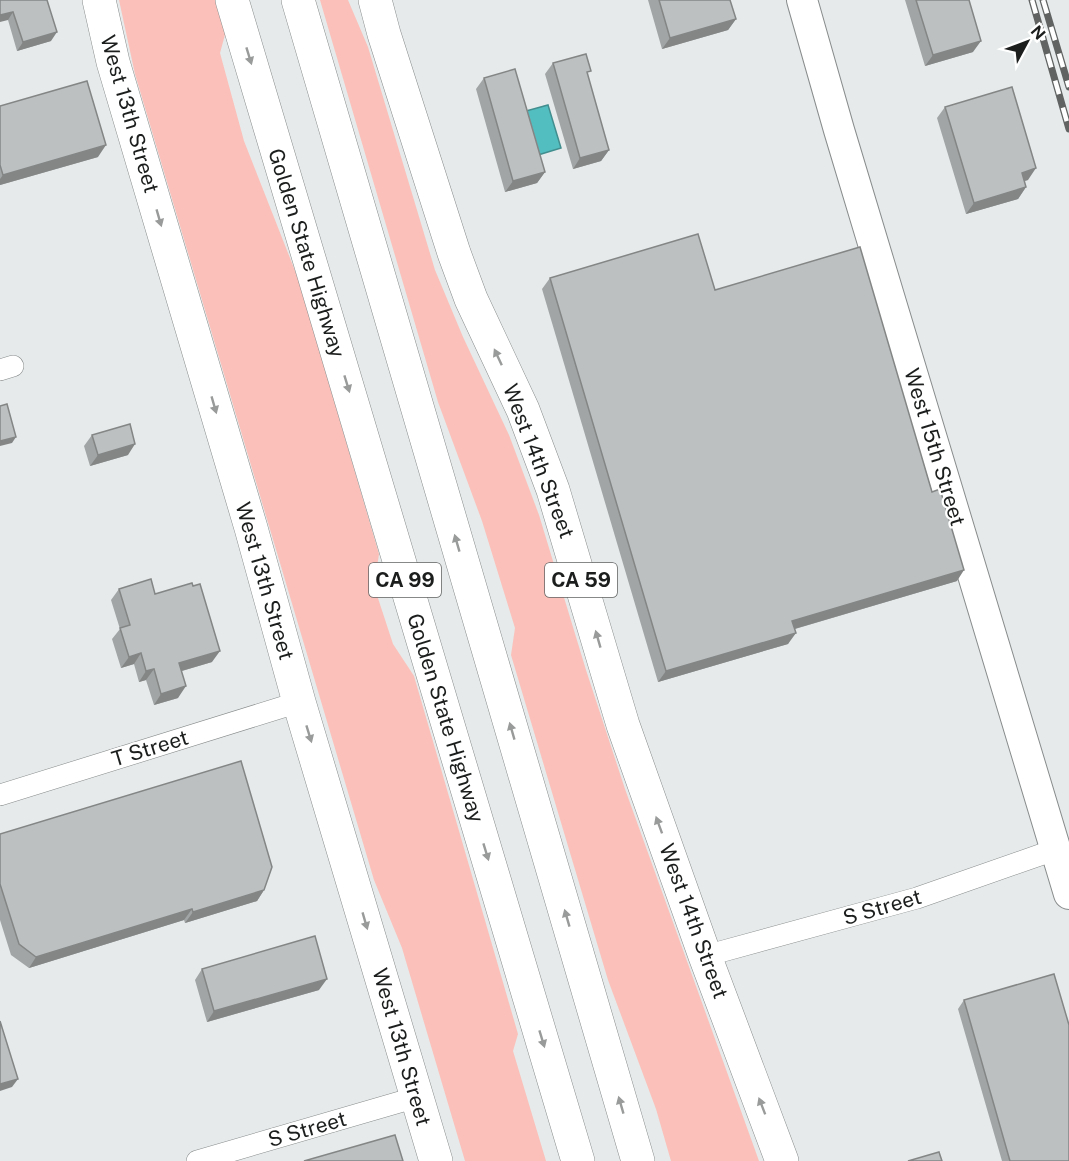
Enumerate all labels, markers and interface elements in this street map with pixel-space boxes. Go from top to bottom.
north arrow [997,12,1057,72]
text: N [1027,22,1049,43]
street label: West 13th Street [96,32,164,196]
one-way arrow [245,47,254,65]
street label: Golden State Highway [263,146,351,360]
one-way arrow [155,209,164,227]
one-way arrow [494,348,503,365]
street label: West 15th Street [899,365,971,529]
one-way arrow [343,375,352,393]
street label: West 14th Street [498,380,580,542]
one-way arrow [210,396,219,414]
street label: West 13th Street [231,499,299,663]
one-way arrow [452,534,461,552]
road number: CA 99 [369,563,441,597]
road number: CA 59 [545,563,617,597]
street label: Golden State Highway [402,611,490,825]
one-way arrow [593,630,602,648]
one-way arrow [507,721,516,739]
street label: T Street [109,725,191,771]
one-way arrow [305,725,314,743]
one-way arrow [653,815,663,833]
street label: West 14th Street [654,840,734,1002]
one-way arrow [482,843,491,861]
street label: S Street [840,884,924,930]
one-way arrow [562,909,571,927]
one-way arrow [361,912,370,930]
street label: West 13th Street [368,965,436,1129]
one-way arrow [538,1030,547,1048]
one-way arrow [616,1096,625,1114]
one-way arrow [757,1097,766,1115]
street label: S Street [265,1106,349,1152]

